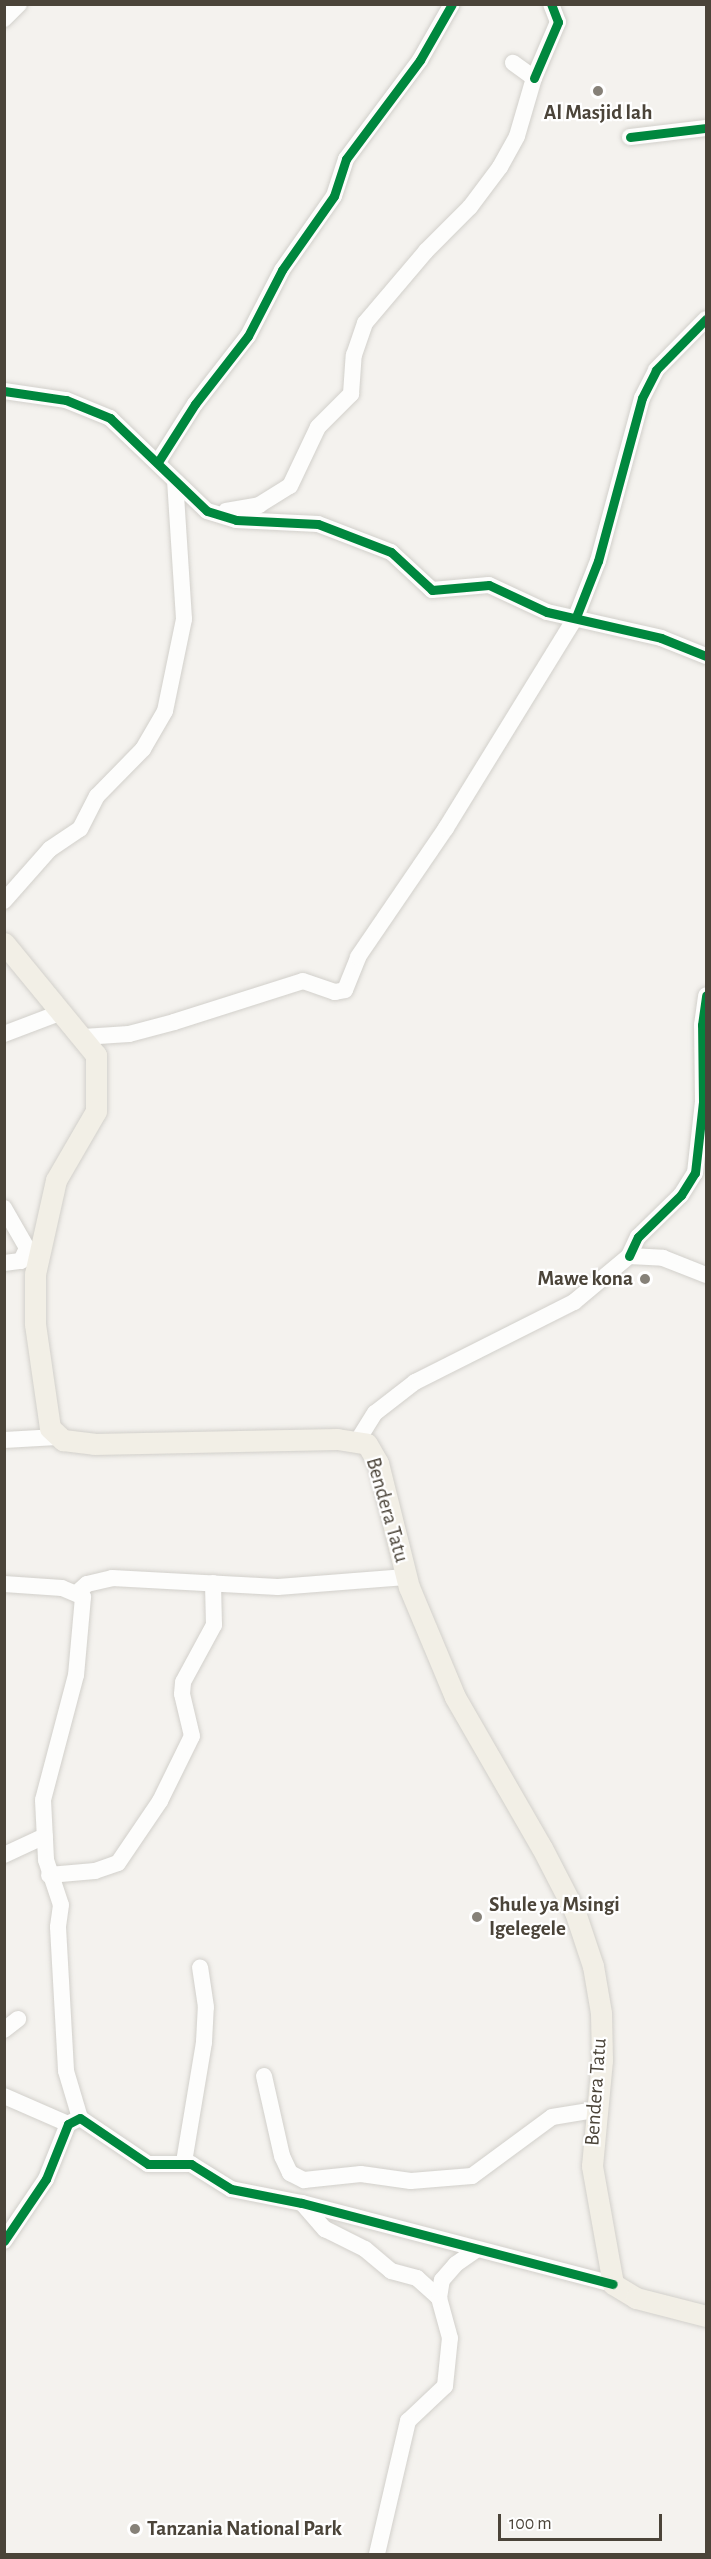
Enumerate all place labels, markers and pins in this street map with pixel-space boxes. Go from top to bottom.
marker: Al Masjid lah [591,84,605,98]
place label: Al Masjid lah [544,100,652,126]
place label: Mawe kona [538,1266,633,1292]
marker: Mawe kona [638,1272,652,1286]
place label: Shule ya Msingi Igelegele [489,1892,620,1942]
marker: Shule ya Msingi Igelegele [470,1910,484,1924]
place label: Tanzania National Park [147,2516,342,2542]
marker: Tanzania National Park [128,2522,142,2536]

